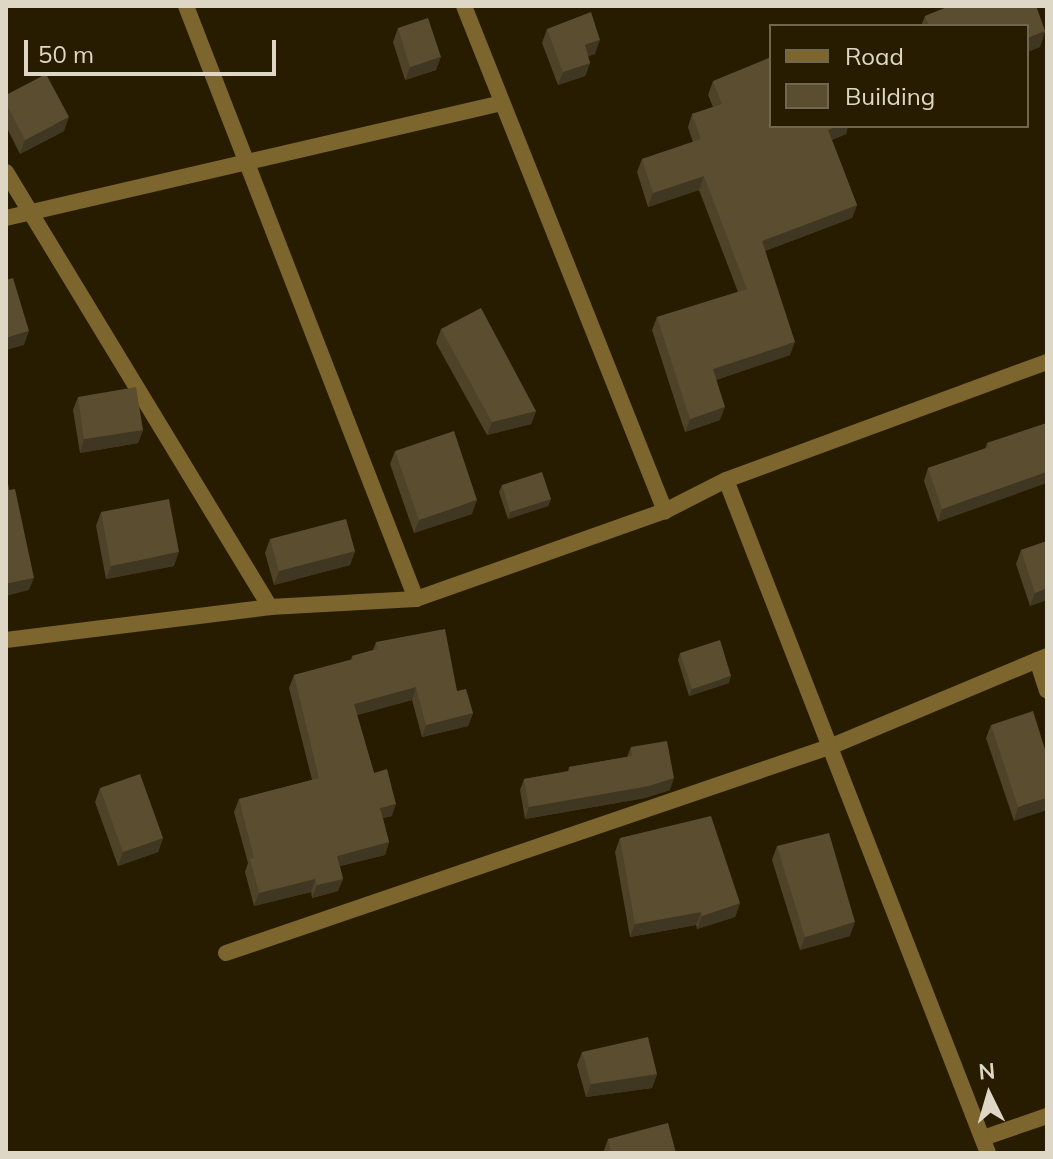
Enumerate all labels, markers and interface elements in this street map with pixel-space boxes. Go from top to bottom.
scale bar [28,24,280,74]
legend [769,24,1029,128]
text: 50 m [38,39,94,69]
text: Road [845,41,904,71]
text: Building [845,81,935,111]
north arrow [949,1055,1029,1135]
text: N [977,1056,996,1086]

